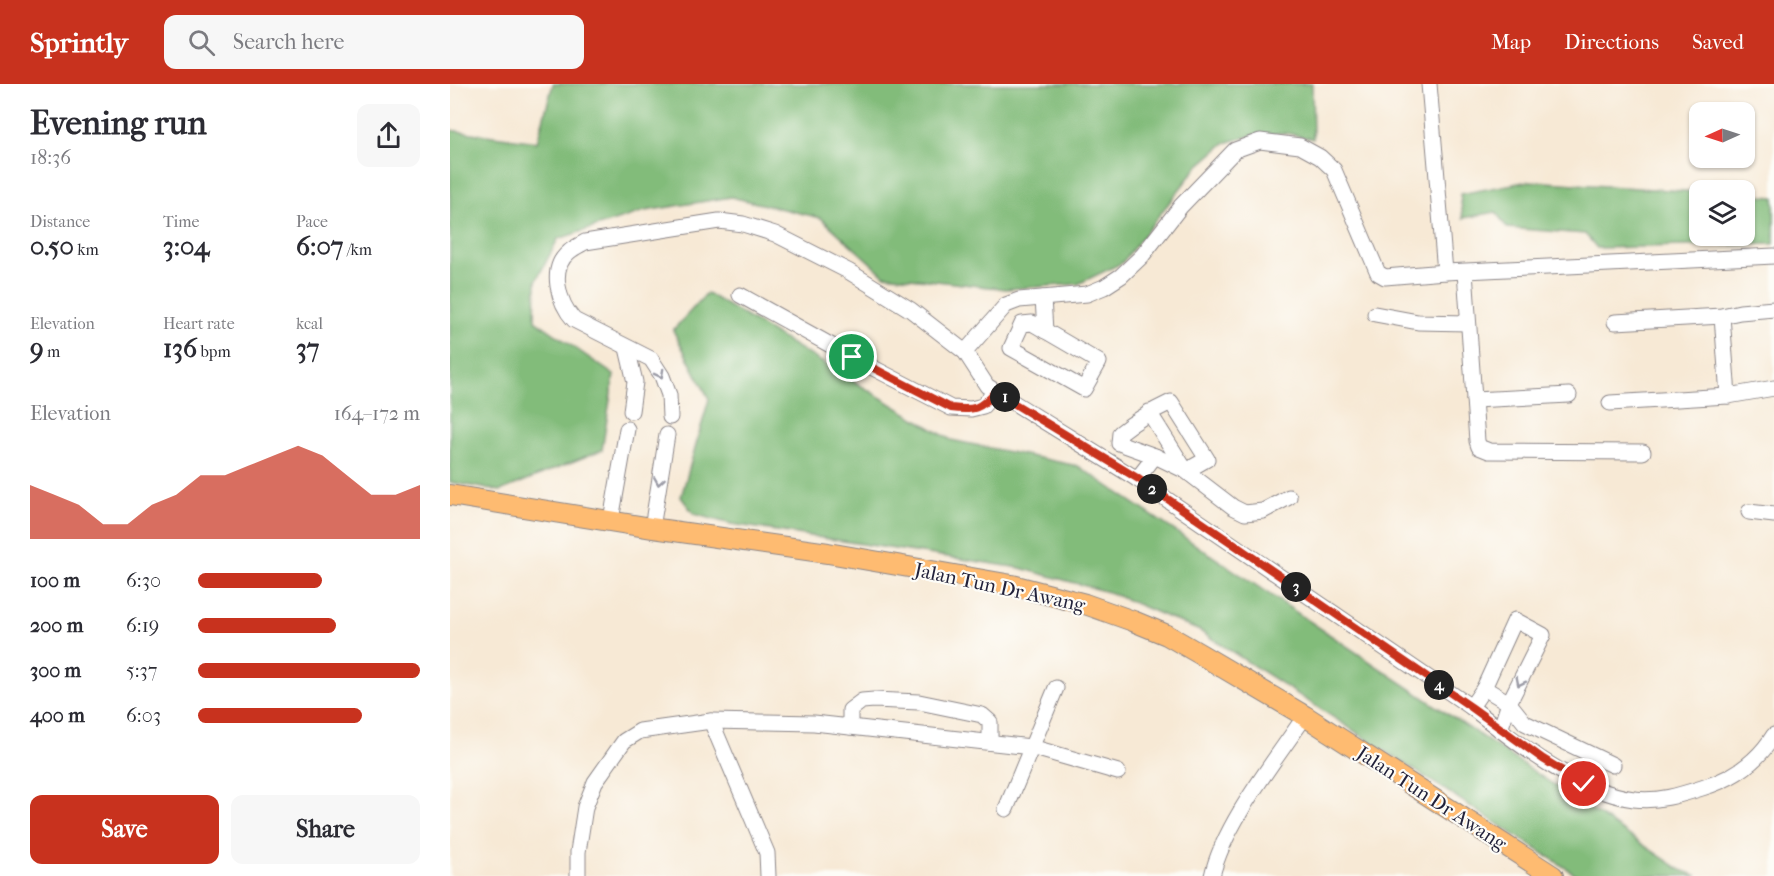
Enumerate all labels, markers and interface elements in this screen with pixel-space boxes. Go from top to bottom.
search box [164,15,584,69]
text: Sprintly [30,26,128,59]
icon: search [185,26,218,59]
text: Search here [233,29,344,55]
text: Map [1491,30,1531,54]
text: Directions [1564,30,1659,54]
text: Saved [1692,30,1744,54]
north arrow [1689,102,1755,168]
map controls [1689,102,1755,246]
text: Evening run [30,104,207,143]
button: share [357,104,420,167]
text: 18:36 [30,146,71,169]
button: layers [1689,180,1755,246]
text: Distance [30,212,90,231]
text: Time [163,212,199,231]
text: Pace [296,212,328,231]
text: 0.50 [30,231,74,262]
text: 3:04 [163,231,209,262]
text: 6:07 [296,231,343,262]
text: km [74,240,99,259]
text: /km [343,240,372,259]
text: Elevation [30,314,95,333]
text: Heart rate [163,314,235,333]
text: kcal [296,314,323,333]
pin [826,331,877,382]
text: 9 [30,333,44,364]
text: 136 [163,333,197,364]
text: 37 [296,333,319,364]
icon: arrive [835,340,868,373]
text: m [44,342,60,361]
text: bpm [197,342,231,361]
one-way arrow [653,368,664,379]
pin: 1 [990,382,1020,412]
text: 1 [1002,387,1008,406]
text: Elevation [30,402,111,425]
text: 164–172 m [334,402,420,425]
pin: 2 [1137,474,1167,504]
one-way arrow [654,477,666,486]
text: 2 [1148,479,1156,498]
street label: Jalan Tun Dr Awang [911,558,1088,617]
text: 100 m [30,569,80,592]
text: 6:30 [126,569,161,592]
pin: 3 [1281,572,1311,602]
text: 3 [1293,577,1299,596]
text: 200 m [30,614,83,637]
text: 6:19 [126,614,159,637]
text: 300 m [30,659,81,682]
text: 5:37 [126,659,157,682]
pin: 4 [1424,670,1454,700]
text: 4 [1434,675,1444,694]
one-way arrow [1515,676,1527,687]
text: 400 m [30,704,85,727]
text: 6:03 [126,704,161,727]
street label: Jalan Tun Dr Awang [1351,740,1511,856]
pin [1558,758,1609,809]
icon: check [1567,767,1600,800]
button: Save [30,795,219,864]
button: Share [231,795,420,864]

